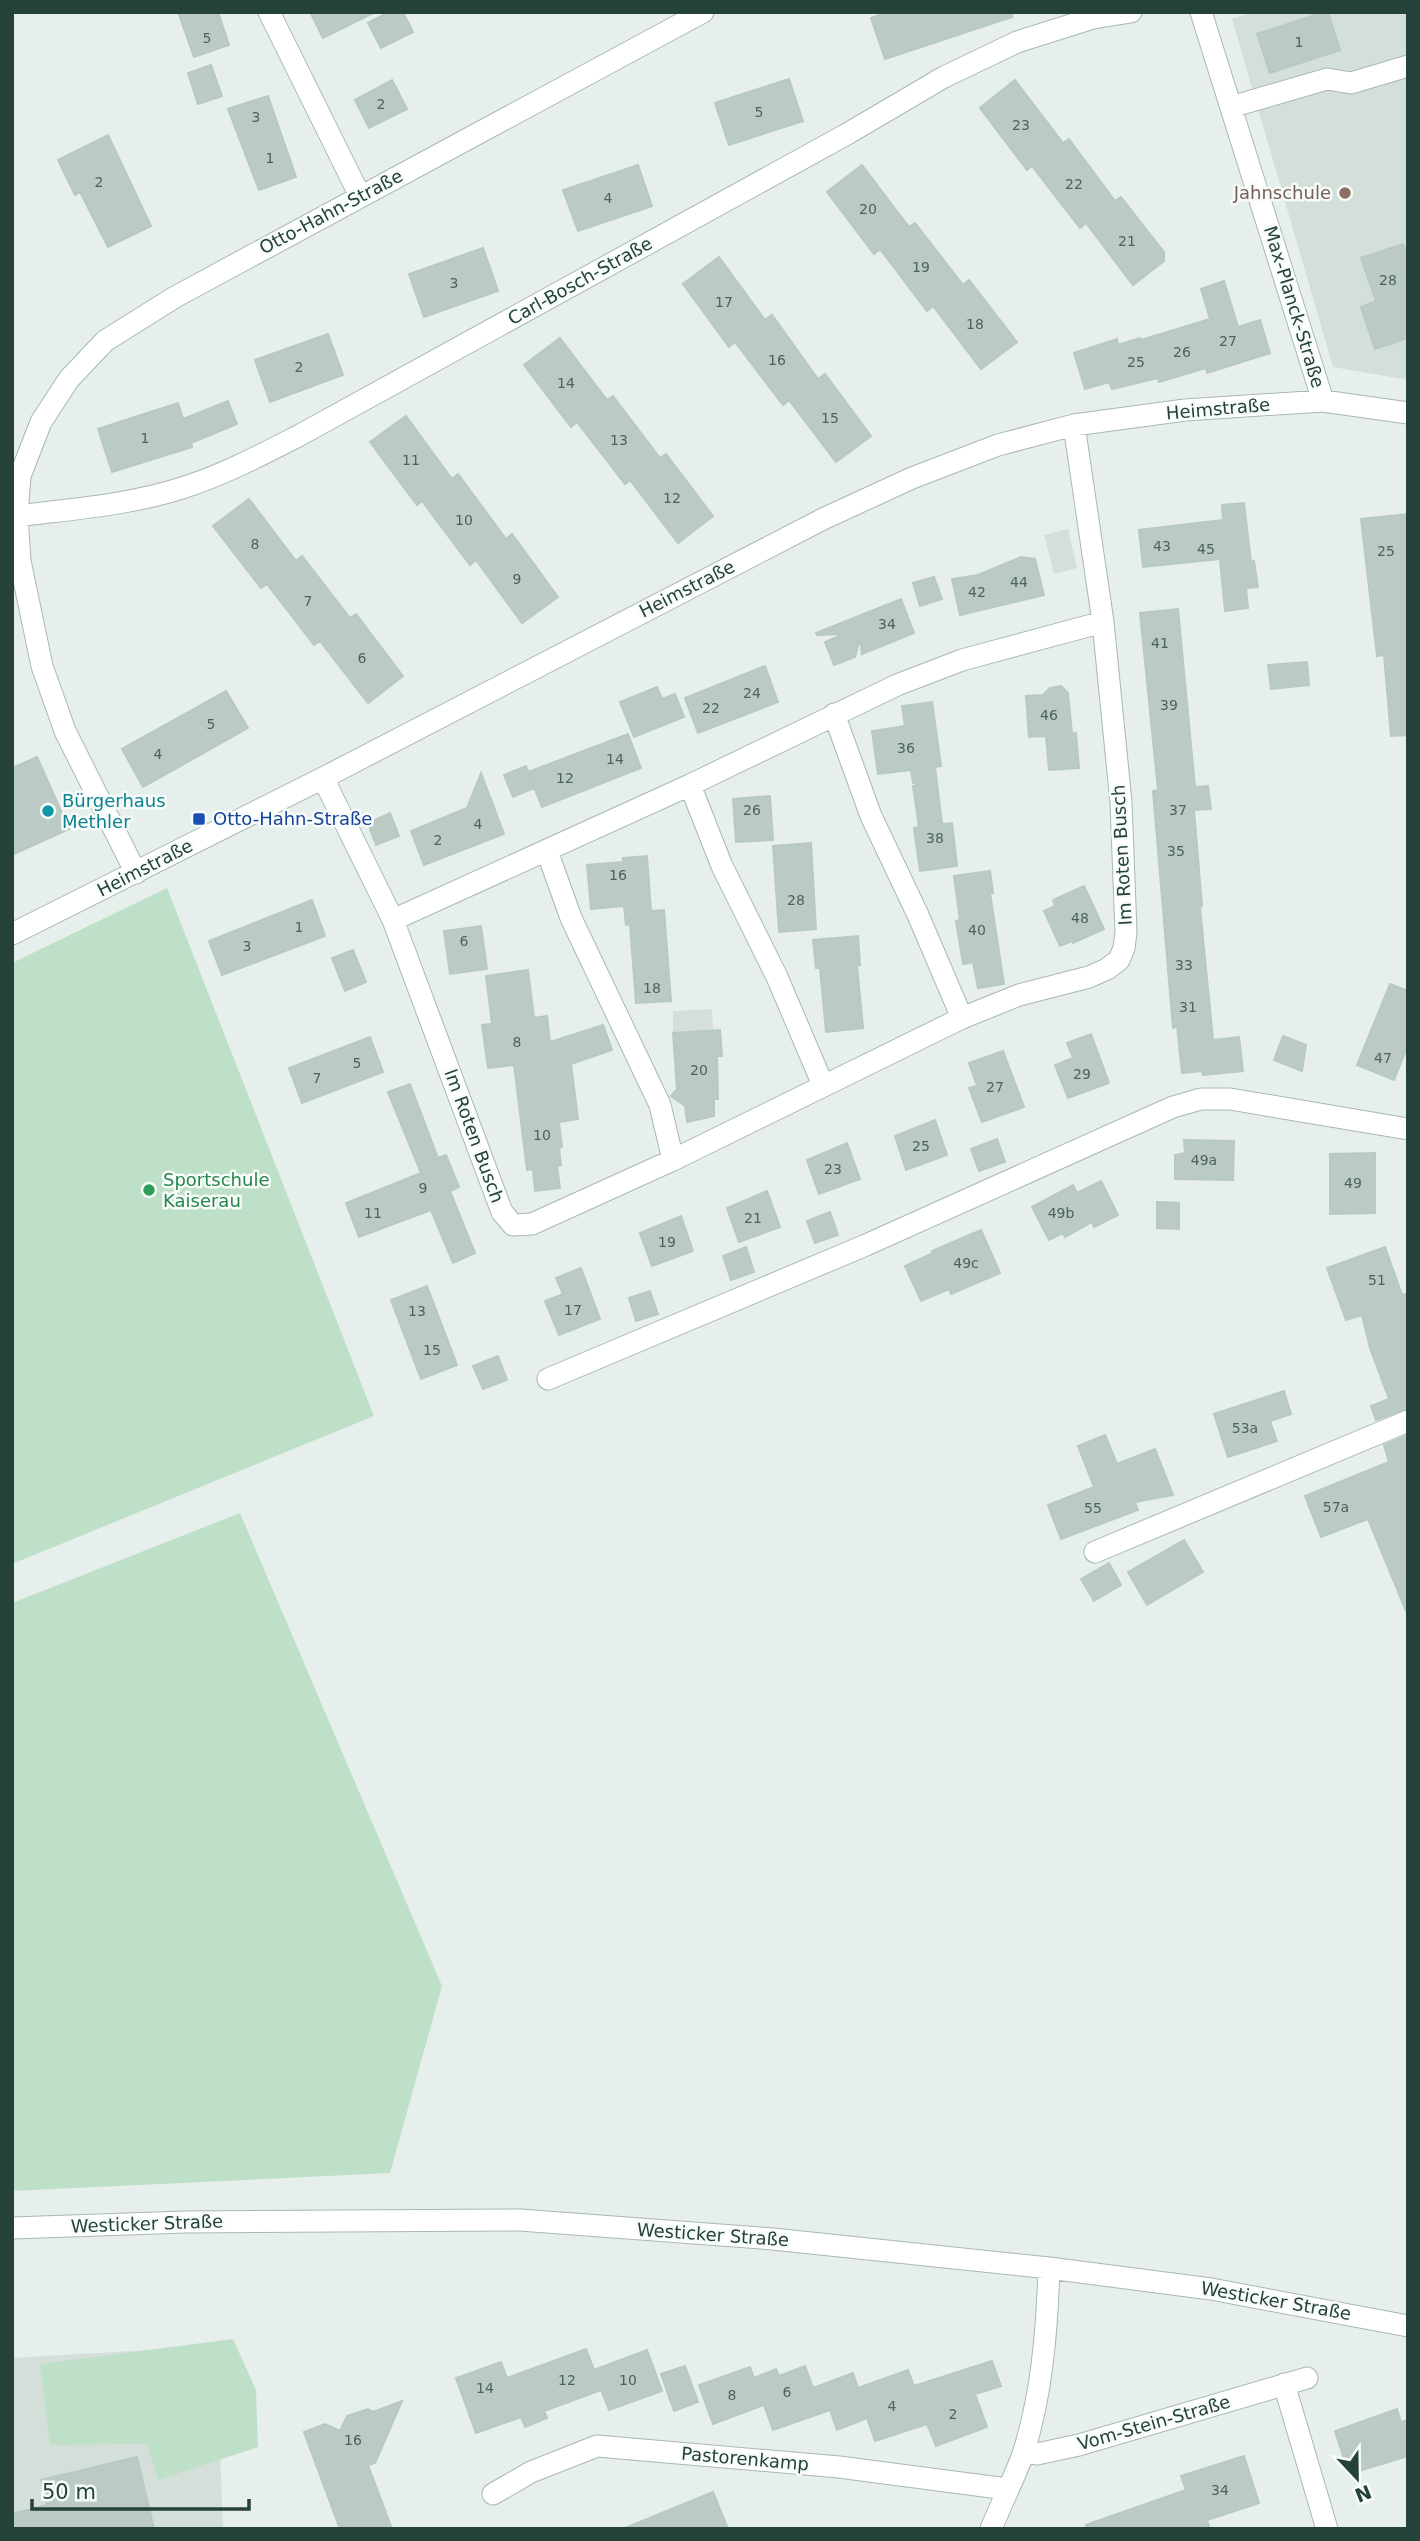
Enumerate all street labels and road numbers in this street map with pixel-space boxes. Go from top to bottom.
street label: Otto-Hahn-Straße [255,165,406,258]
street label: Max-Planck-Straße [1260,223,1329,390]
street label: Carl-Bosch-Straße [504,232,656,329]
street label: Heimstraße [1165,393,1271,424]
street label: Heimstraße [635,555,738,622]
street label: Im Roten Busch [1107,784,1136,926]
street label: Heimstraße [93,834,196,901]
street label: Im Roten Busch [440,1066,508,1206]
street label: Westicker Straße [70,2210,224,2237]
street label: Westicker Straße [636,2219,790,2250]
street label: Westicker Straße [1199,2277,1353,2324]
street label: Vom-Stein-Straße [1075,2391,1233,2454]
street label: Pastorenkamp [680,2442,810,2475]

